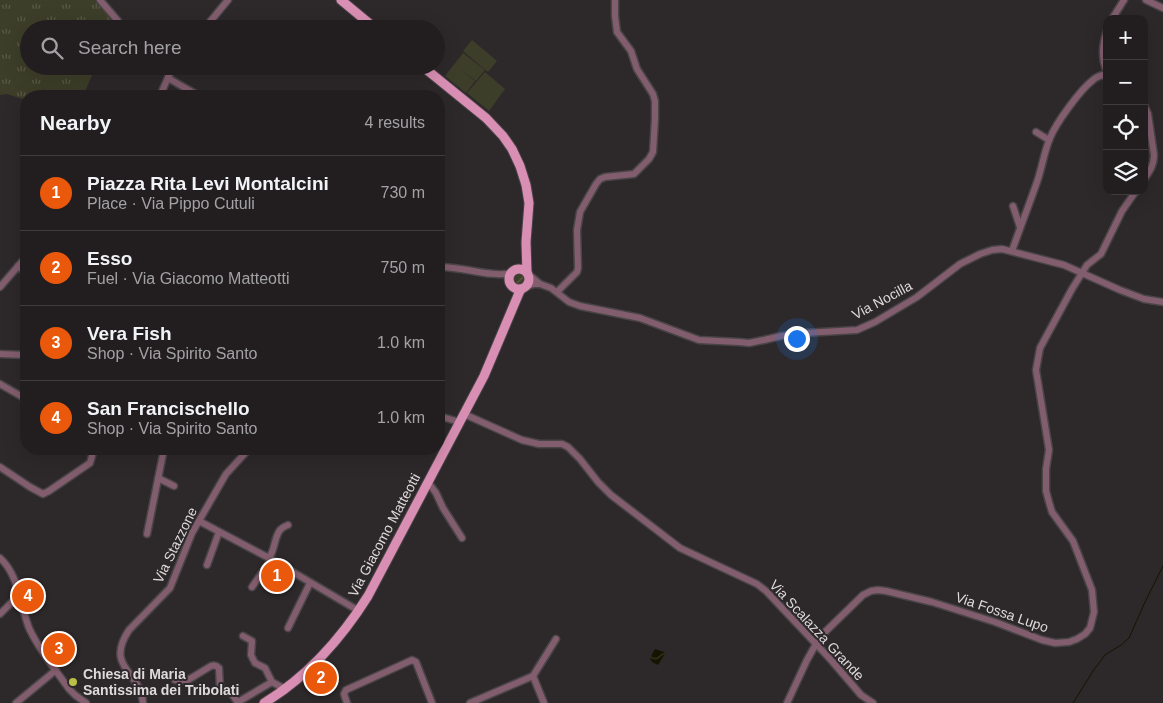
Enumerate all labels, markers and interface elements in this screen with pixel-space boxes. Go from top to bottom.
map controls [1103,15,1148,195]
button: + [1103,15,1148,60]
search box [20,20,445,75]
icon: search [38,34,66,62]
text: Search here [78,37,182,58]
button: − [1103,60,1148,105]
button: locate [1103,105,1148,150]
text: Nearby [40,111,111,134]
text: 4 results [365,114,425,131]
button: layers [1103,150,1148,195]
text: Piazza Rita Levi Montalcini [87,173,329,194]
text: 1 [52,184,60,201]
text: 730 m [381,184,425,201]
text: Place · Via Pippo Cutuli [87,195,255,212]
text: Esso [87,248,132,269]
text: 2 [52,259,60,276]
text: 750 m [381,259,425,276]
text: Fuel · Via Giacomo Matteotti [87,270,289,287]
street label: Via Nocilla [849,277,915,323]
text: Vera Fish [87,323,172,344]
your location [784,326,810,352]
text: 3 [52,334,60,351]
text: 1.0 km [377,334,425,351]
text: Shop · Via Spirito Santo [87,345,257,362]
text: San Francischello [87,398,250,419]
text: 4 [52,409,60,426]
text: 1.0 km [377,409,425,426]
text: Shop · Via Spirito Santo [87,420,257,437]
street label: Via Giacomo Matteotti [345,471,423,599]
street label: Via Stazzone [150,504,200,585]
pin: 1 [261,557,293,595]
pin: 4 [12,577,44,615]
street label: Via Scalazza Grande [766,577,868,684]
street label: Via Fossa Lupo [954,589,1051,635]
pin: 3 [43,630,75,668]
pin: 2 [305,659,337,697]
place label: Chiesa di Maria Santissima dei Tribolati [83,666,239,698]
marker: Chiesa di Maria Santissima dei Tribolati [67,676,79,688]

